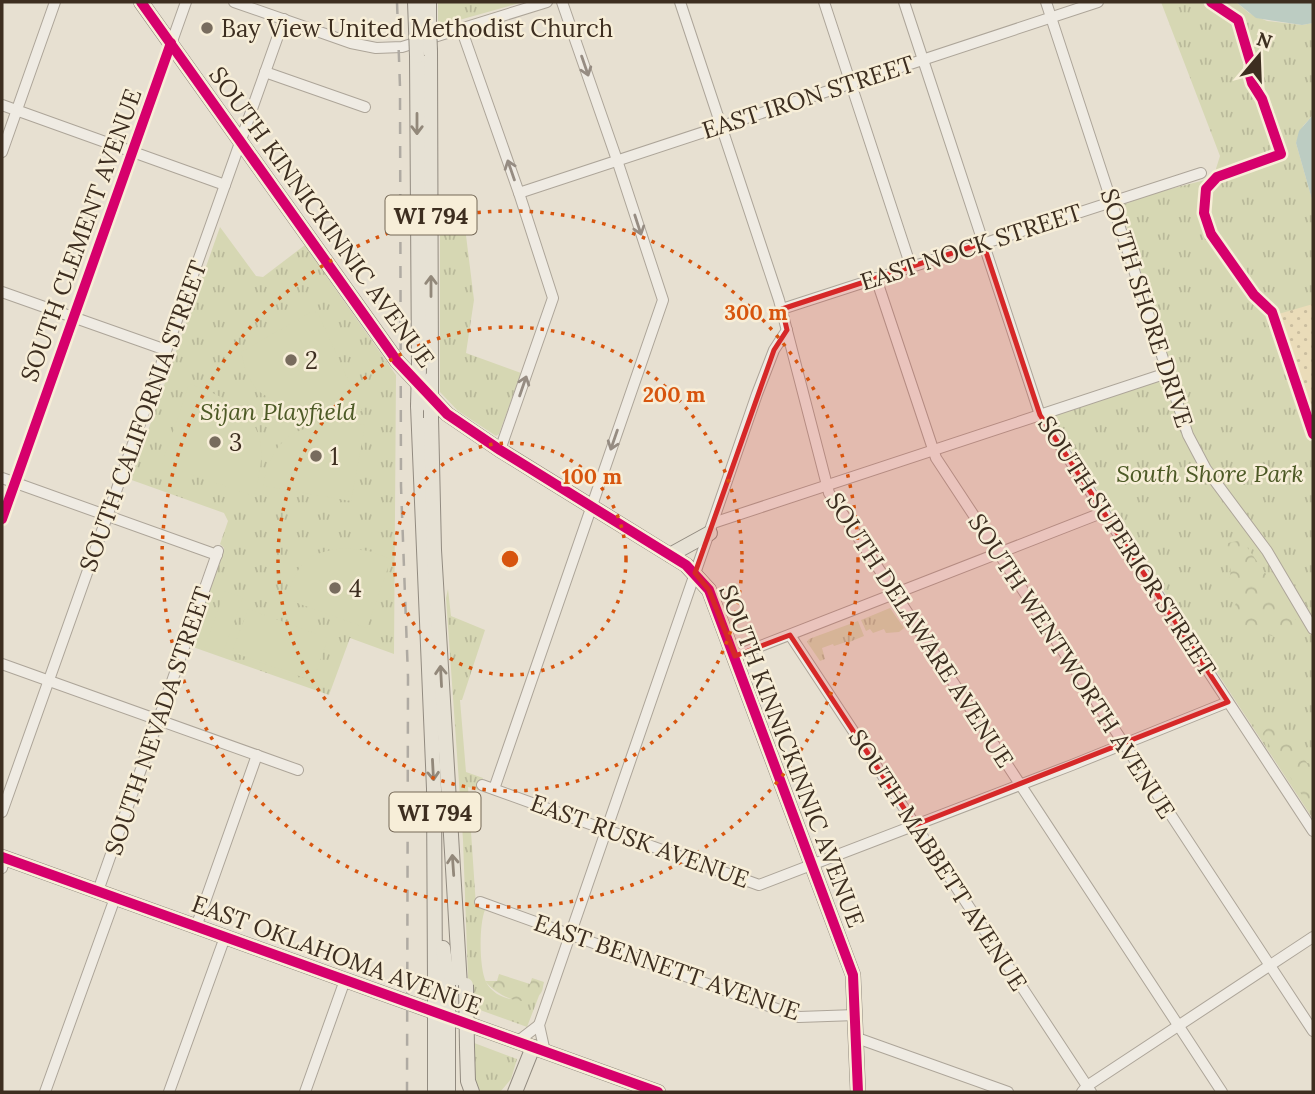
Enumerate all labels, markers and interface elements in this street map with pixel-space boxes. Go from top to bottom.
place label: Bay View United Methodist Church [221,13,613,44]
marker: Bay View United Methodist Church [199,20,215,36]
north arrow [1224,21,1294,91]
text: N [1254,26,1276,54]
street label: EAST IRON STREET [698,48,918,146]
one-way arrow [580,55,592,77]
street label: SOUTH KINNICKINNIC AVENUE [202,60,442,374]
street label: SOUTH CLEMENT AVENUE [14,84,148,386]
one-way arrow [410,112,424,135]
one-way arrow [504,160,516,182]
street label: SOUTH SHORE DRIVE [1094,185,1200,431]
road number: WI 794 [386,196,476,234]
street label: EAST NOCK STREET [856,197,1086,297]
one-way arrow [633,213,646,235]
street label: SOUTH CALIFORNIA STREET [72,256,214,576]
one-way arrow [424,275,438,298]
text: 300 m [724,299,788,326]
place label: 2 [305,345,318,376]
marker: 2 [283,352,299,368]
one-way arrow [517,375,530,397]
text: 200 m [643,381,705,408]
park label: Sijan Playfield [200,396,357,427]
street label: SOUTH SUPERIOR STREET [1031,410,1223,682]
place label: 3 [229,427,242,458]
one-way arrow [607,429,619,451]
marker: 3 [207,434,223,450]
place label: 1 [330,441,339,472]
marker: 1 [308,448,324,464]
park label: South Shore Park [1116,458,1304,489]
text: 100 m [562,463,622,490]
street label: SOUTH DELAWARE AVENUE [819,487,1021,773]
street label: SOUTH WENTWORTH AVENUE [962,508,1182,824]
centre of rings [498,547,522,571]
place label: 4 [349,573,362,604]
marker: 4 [327,580,343,596]
street label: SOUTH KINNICKINNIC AVENUE [712,580,872,932]
street label: SOUTH NEVADA STREET [97,583,219,859]
one-way arrow [435,664,448,687]
street label: SOUTH MABBETT AVENUE [842,723,1034,997]
one-way arrow [427,758,440,781]
street label: EAST RUSK AVENUE [526,787,754,895]
road number: WI 794 [390,792,480,832]
one-way arrow [446,854,459,876]
street label: EAST OKLAHOMA AVENUE [188,888,486,1022]
street label: EAST BENNETT AVENUE [530,907,804,1027]

